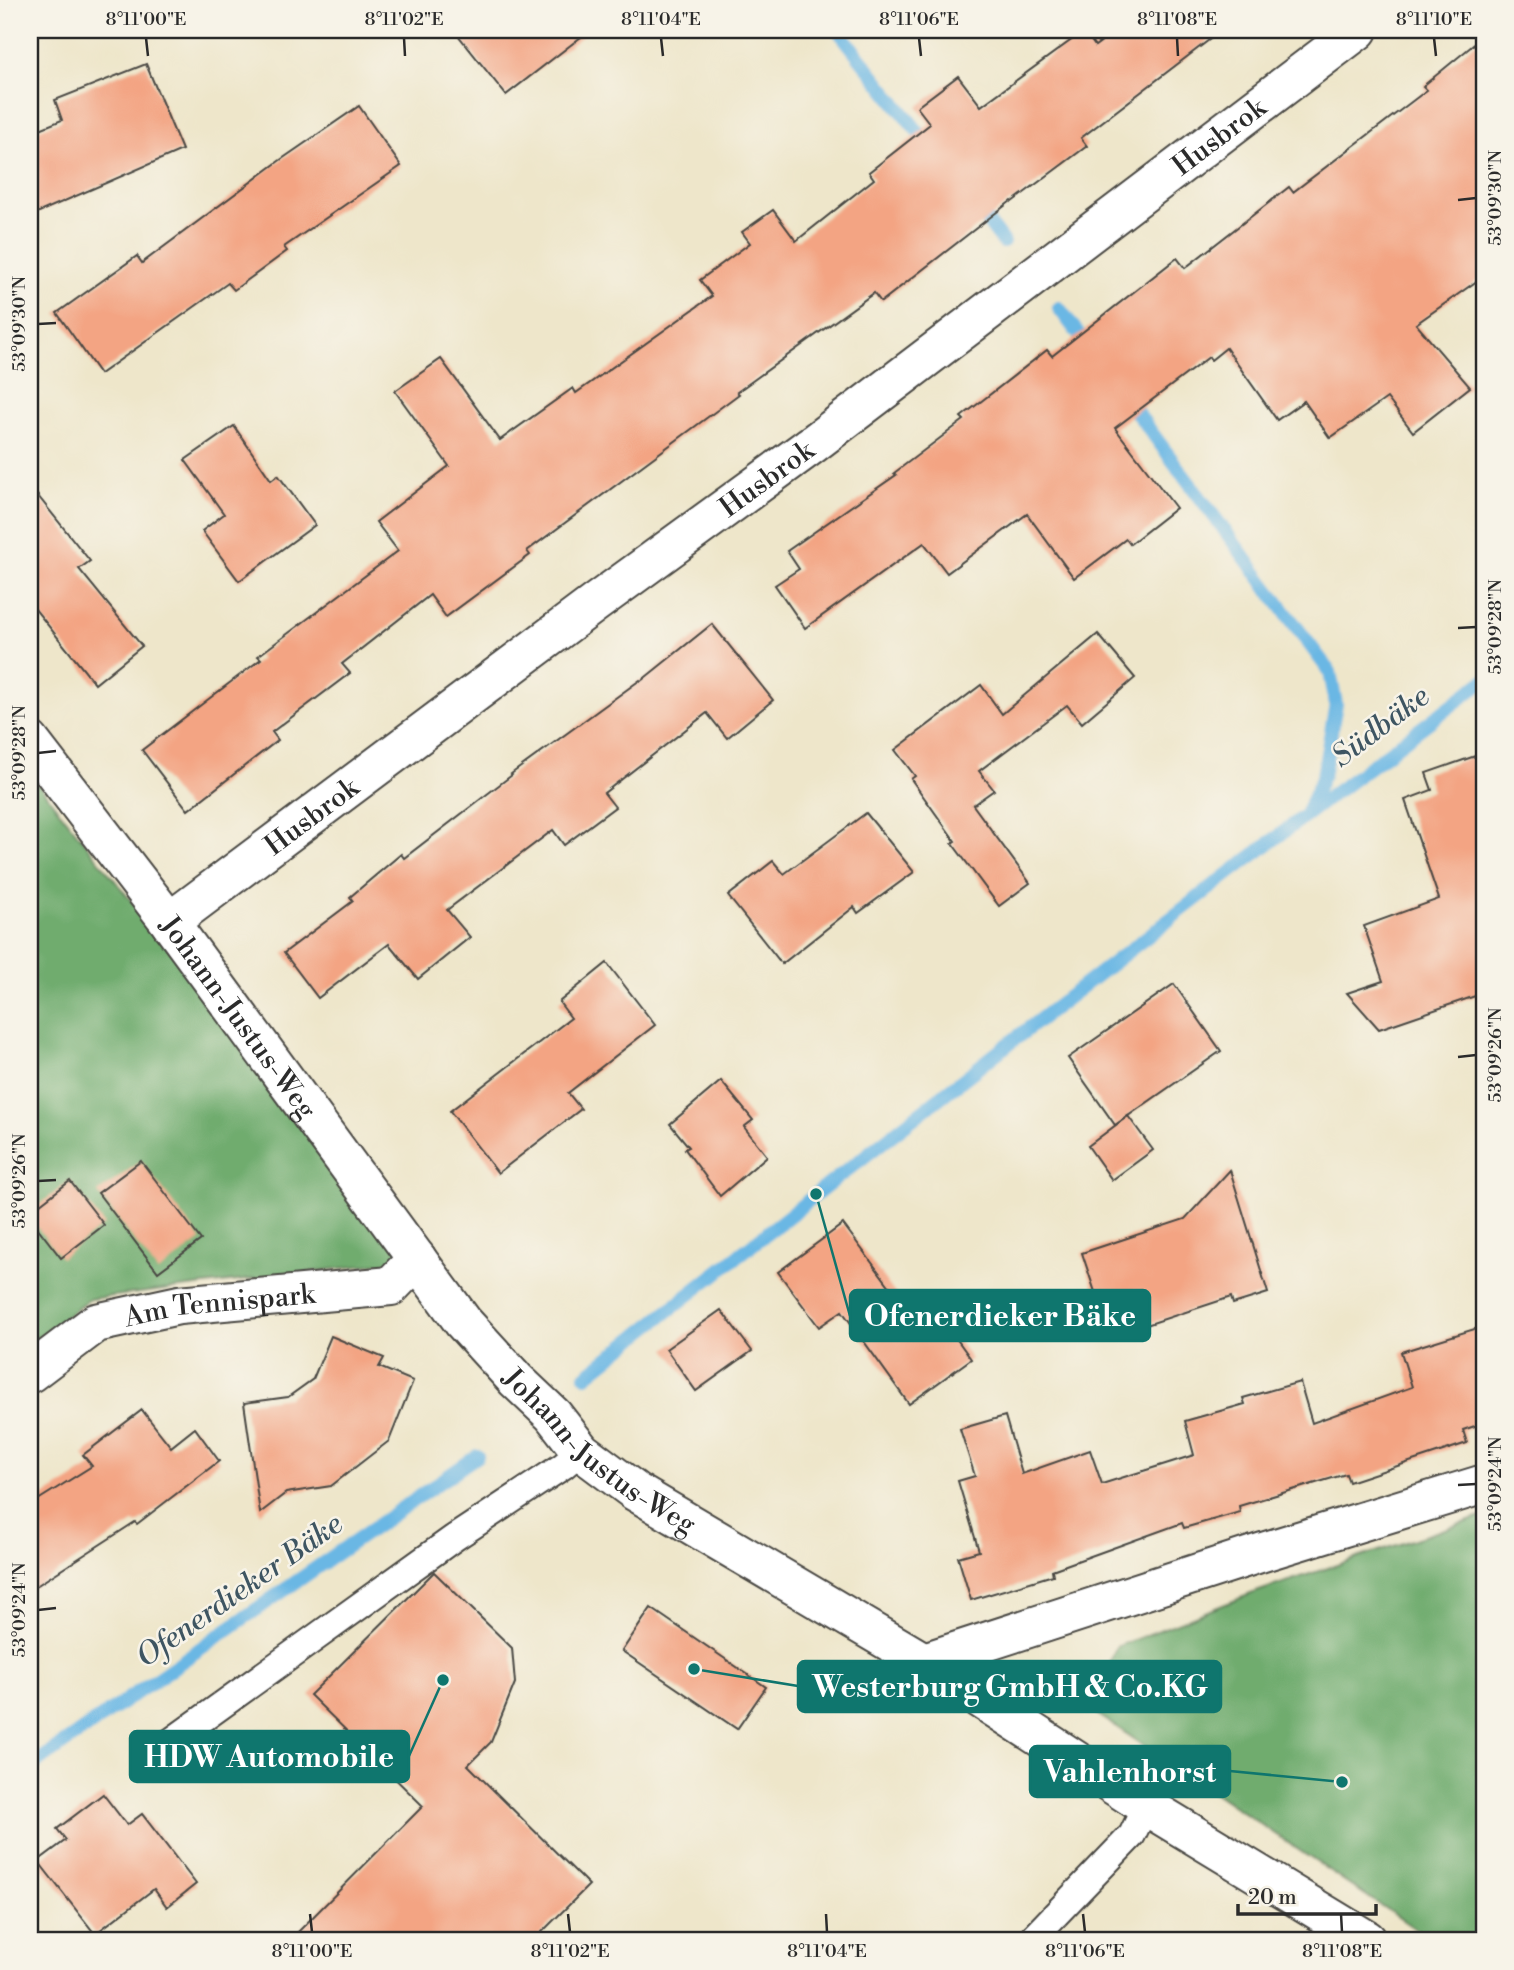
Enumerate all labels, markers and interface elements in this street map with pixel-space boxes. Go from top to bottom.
text: 8°11'00"E [105,8,187,31]
text: 8°11'02"E [364,8,444,31]
text: 8°11'04"E [621,8,701,31]
text: 8°11'06"E [879,8,959,31]
text: 8°11'08"E [1137,8,1217,31]
text: 8°11'10"E [1396,8,1472,31]
street label: Husbrok [1165,90,1274,184]
text: 53°09'30"N [1484,150,1507,246]
text: 53°09'30"N [8,276,31,372]
street label: Husbrok [713,432,823,525]
text: 53°09'28"N [1484,579,1507,675]
water label: Südbäke [1324,678,1437,776]
text: 53°09'28"N [8,705,31,801]
street label: Husbrok [258,770,367,864]
street label: Johann-Justus-Weg [151,908,324,1126]
text: 53°09'26"N [1484,1007,1507,1102]
text: 53°09'26"N [8,1133,31,1228]
street label: Am Tennispark [120,1277,318,1336]
callout: Ofenerdieker Bäke [850,1290,1150,1341]
text: Ofenerdieker Bäke [864,1298,1136,1336]
street label: Johann-Justus-Weg [494,1361,702,1543]
text: 53°09'24"N [1484,1436,1507,1531]
water label: Ofenerdieker Bäke [129,1505,350,1676]
text: 53°09'24"N [8,1562,31,1657]
callout: Westerburg GmbH & Co.KG [798,1661,1221,1712]
text: Westerburg GmbH & Co.KG [811,1669,1208,1707]
callout: HDW Automobile [130,1731,409,1782]
text: HDW Automobile [144,1739,394,1777]
callout: Vahlenhorst [1030,1746,1230,1797]
text: Vahlenhorst [1043,1754,1216,1792]
scale bar [1238,1872,1376,1916]
text: 20 m [1248,1885,1297,1911]
text: 8°11'00"E [271,1940,353,1963]
text: 8°11'02"E [530,1940,610,1963]
text: 8°11'04"E [787,1940,867,1963]
text: 8°11'06"E [1045,1940,1125,1963]
text: 8°11'08"E [1302,1940,1382,1963]

